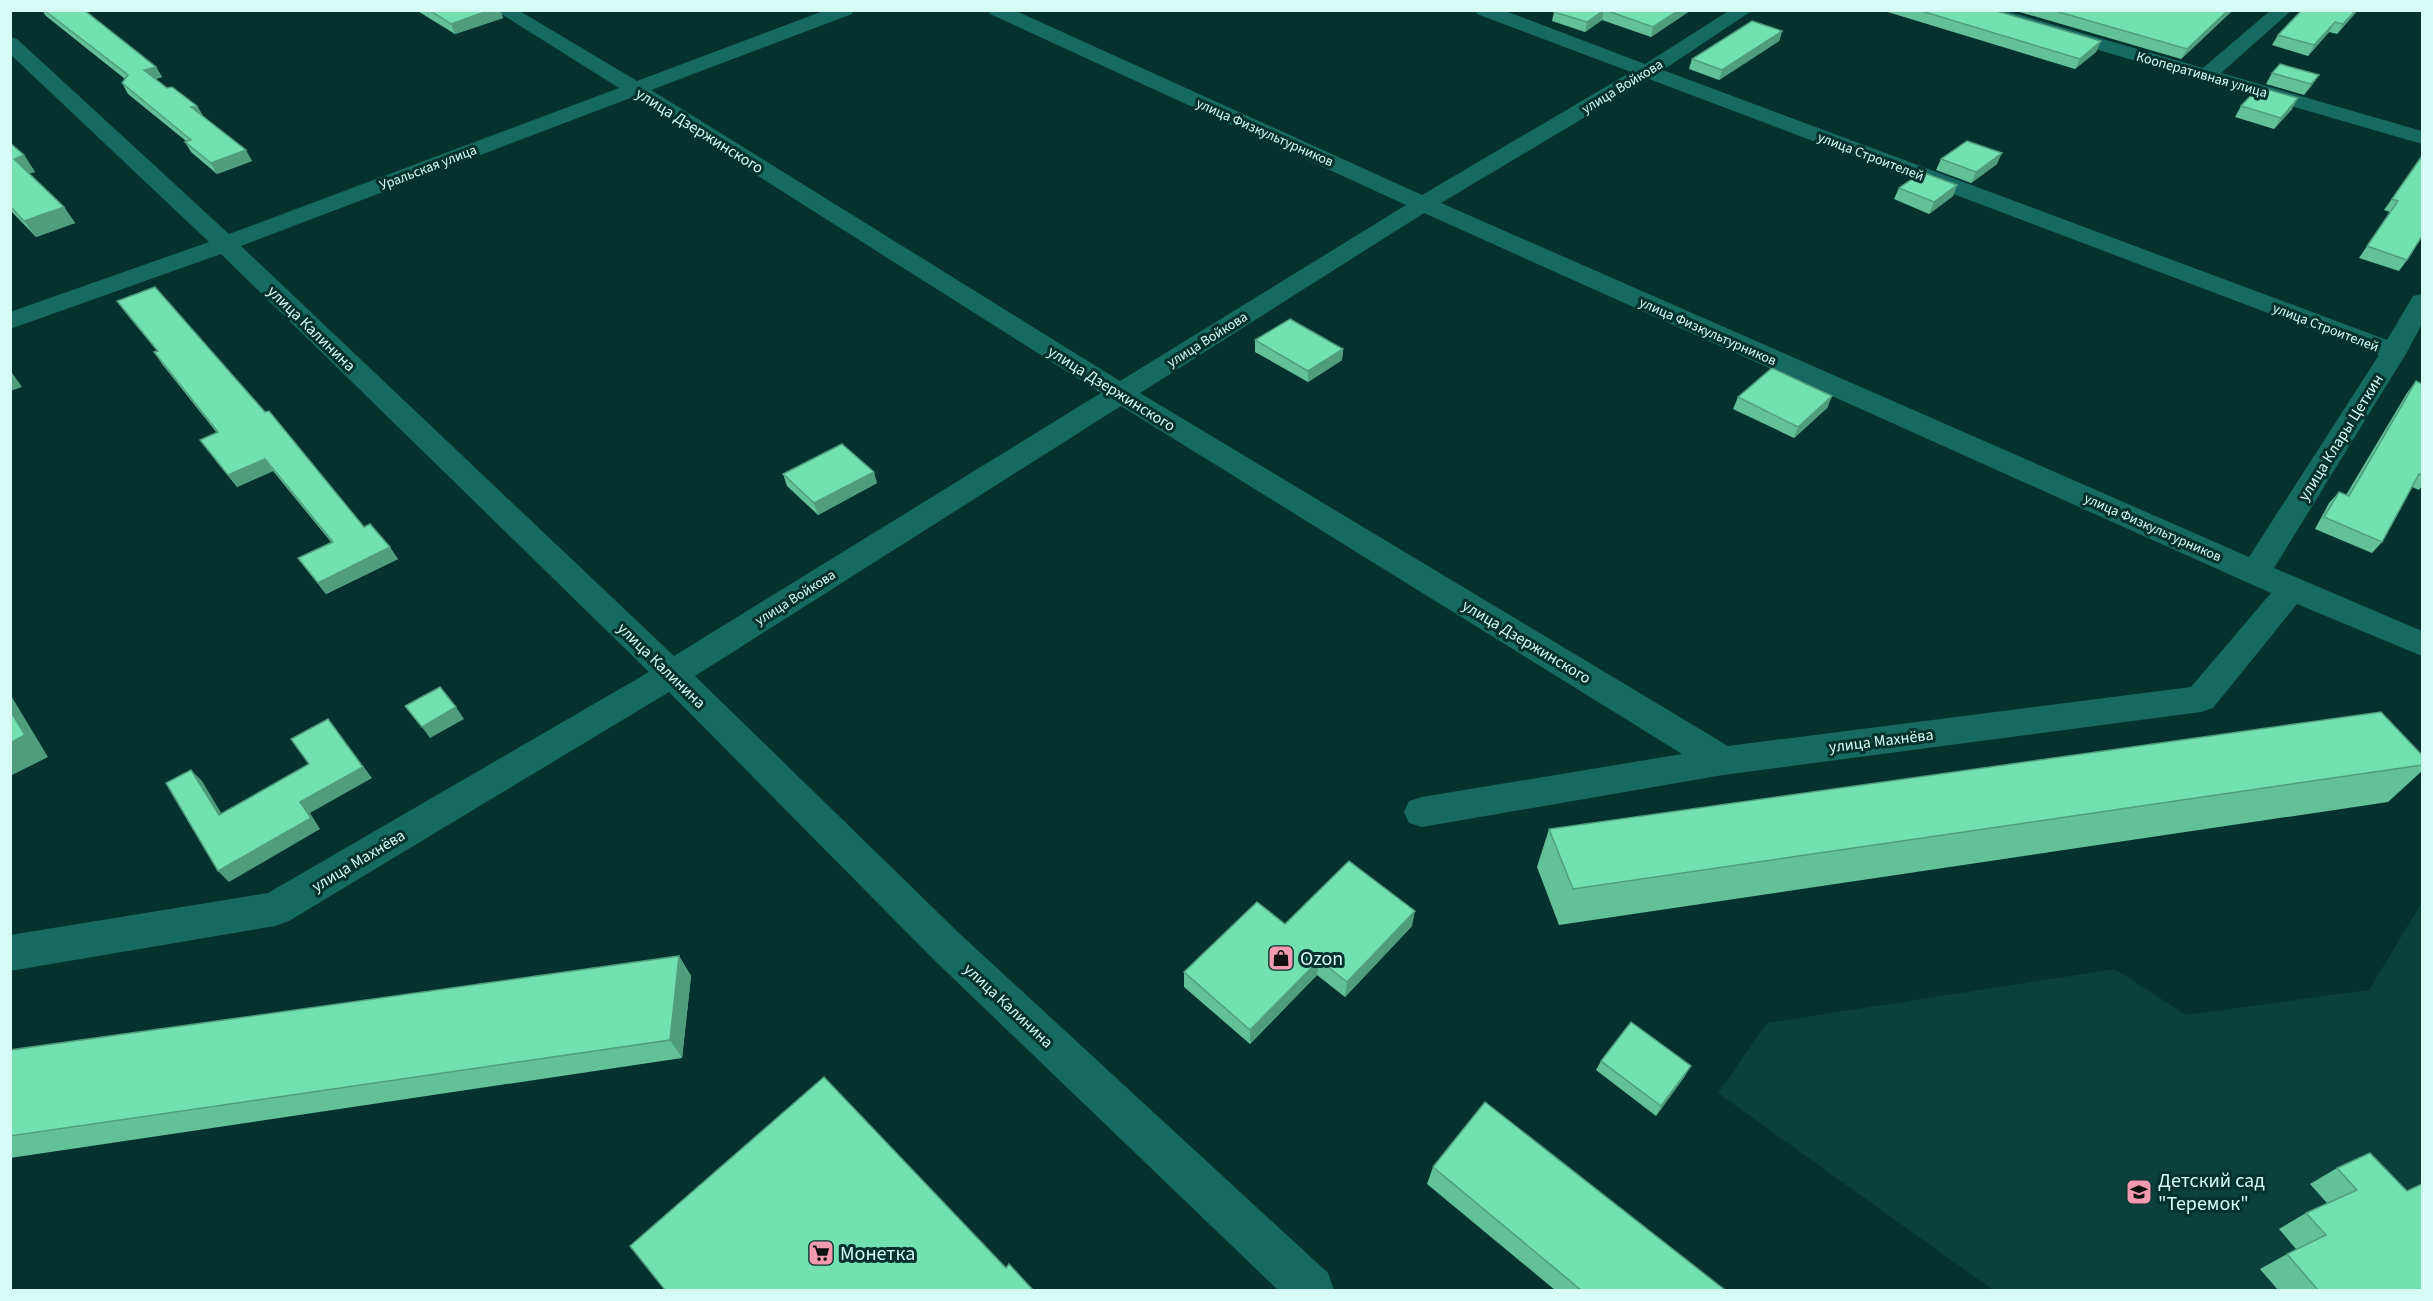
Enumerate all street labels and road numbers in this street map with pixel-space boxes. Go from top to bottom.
street label: Кооперативная улица [2134,47,2270,103]
street label: улица Войкова [1578,55,1667,119]
street label: улица Дзержинского [631,83,767,179]
street label: улица Физкультурников [1193,94,1336,172]
street label: улица Строителей [1815,127,1927,186]
street label: Уральская улица [377,140,480,196]
street label: улица Калинина [262,281,360,377]
street label: улица Физкультурников [1636,293,1779,371]
street label: улица Строителей [2270,298,2382,357]
street label: улица Войкова [1163,307,1252,373]
street label: улица Дзержинского [1043,341,1179,437]
street label: улица Клары Цеткин [2293,370,2389,505]
street label: улица Физкультурников [2081,489,2224,567]
street label: улица Войкова [751,565,840,631]
street label: улица Дзержинского [1458,595,1595,689]
street label: улица Калинина [612,618,710,714]
street label: улица Махнёва [1828,724,1935,758]
street label: улица Махнёва [308,824,409,897]
street label: улица Калинина [959,958,1058,1053]

